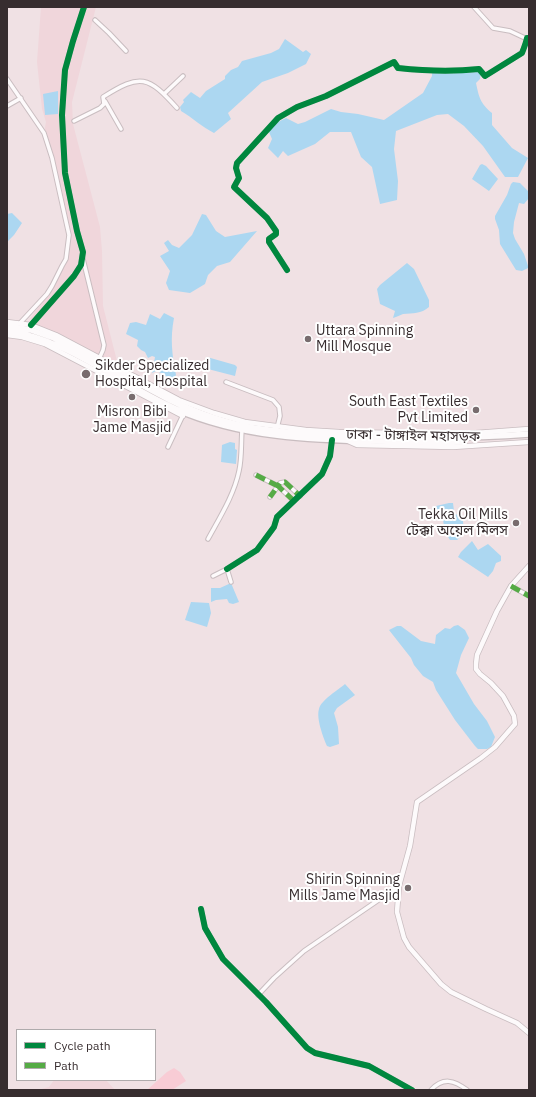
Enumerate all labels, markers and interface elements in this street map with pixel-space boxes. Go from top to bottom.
place label: Uttara Spinning Mill Mosque [316,323,413,356]
marker: Uttara Spinning Mill Mosque [303,334,313,344]
place label: Sikder Specialized Hospital, Hospital [95,358,209,390]
marker: Sikder Specialized Hospital, Hospital [80,368,92,380]
marker: Misron Bibi Jame Masjid [127,392,137,402]
place label: South East Textiles Pvt Limited [349,394,468,426]
place label: Misron Bibi Jame Masjid [93,404,171,436]
marker: South East Textiles Pvt Limited [471,405,481,415]
street label: ঢাকা - টাঙ্গাইল মহাসড়ক [346,426,480,446]
place label: Tekka Oil Mills টেক্কা অয়েল মিলস [406,507,508,540]
marker: Tekka Oil Mills টেক্কা অয়েল মিলস [511,518,521,528]
place label: Shirin Spinning Mills Jame Masjid [289,872,400,904]
marker: Shirin Spinning Mills Jame Masjid [403,883,413,893]
legend [16,1029,156,1081]
text: Cycle path [54,1038,111,1053]
text: Path [54,1058,79,1073]

